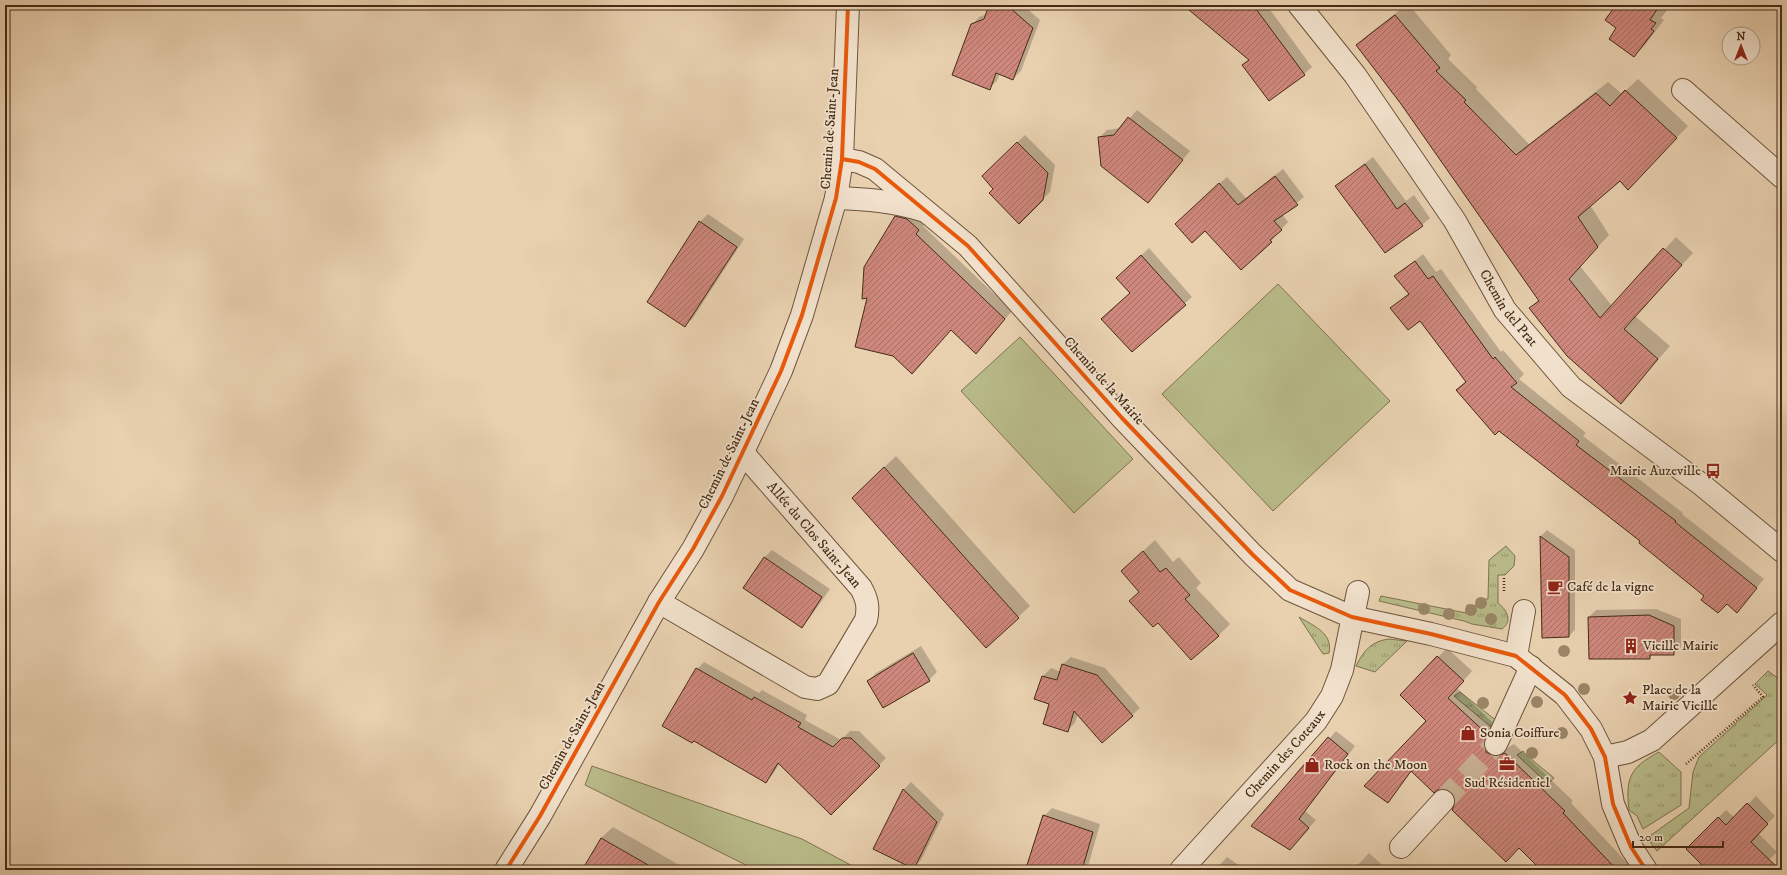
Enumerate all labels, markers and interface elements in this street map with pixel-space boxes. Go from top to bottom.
north arrow [1721,26,1761,66]
text: N [1736,30,1746,44]
street label: Chemin de Saint-Jean [817,67,843,190]
street label: Chemin del Prat [1475,266,1542,351]
street label: Chemin de la Mairie [1060,333,1149,429]
street label: Chemin de Saint-Jean [694,395,764,512]
place label: Mairie Auzeville [1610,462,1701,480]
bus stop icon: Mairie Auzeville [1704,462,1722,480]
street label: Allée du Clos Saint-Jean [763,478,866,592]
cafe icon: Café de la vigne [1546,578,1564,596]
place label: Café de la vigne [1567,578,1654,596]
building icon: Vieille Mairie [1622,637,1640,655]
place label: Vieille Mairie [1642,637,1719,655]
street label: Chemin de Saint-Jean [535,678,610,793]
place label: Place de la Mairie Vieille [1642,681,1718,715]
place icon: Place de la Mairie Vieille [1621,689,1639,707]
street label: Chemin des Coteaux [1241,706,1330,802]
shop icon: Sonia Coiffure [1459,724,1477,742]
place label: Sonia Coiffure [1480,724,1560,742]
office icon: Sud Résidentiel [1498,755,1516,773]
shop icon: Rock on the Moon [1303,756,1321,774]
place label: Rock on the Moon [1324,756,1428,774]
place label: Sud Résidentiel [1464,774,1551,792]
scale bar [1633,823,1723,849]
text: 20 m [1639,830,1663,845]

